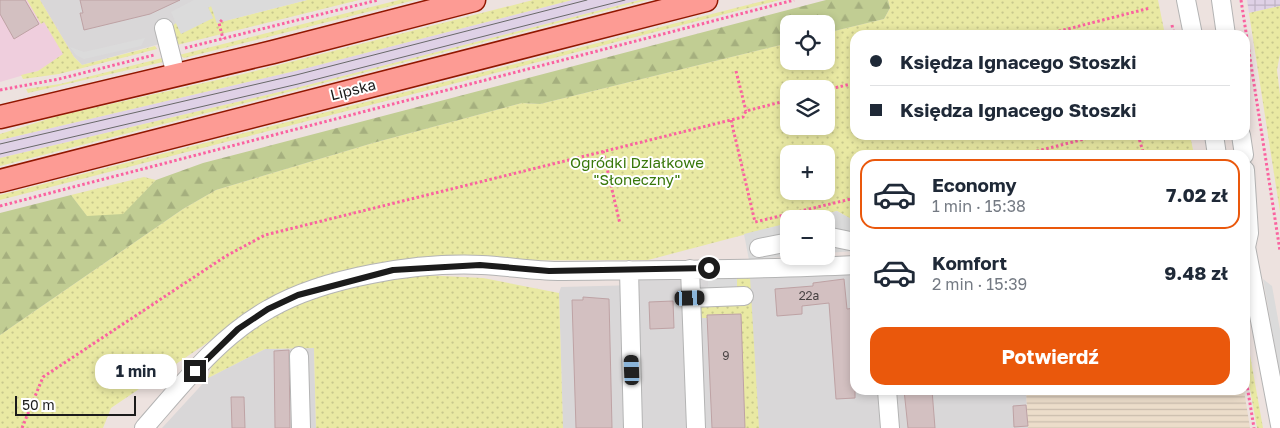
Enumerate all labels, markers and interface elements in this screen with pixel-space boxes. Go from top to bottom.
map controls [780,15,835,265]
button: locate [780,15,835,70]
text: Księdza Ignacego Stoszki [900,50,1137,73]
street label: Lipska [328,75,378,103]
button: layers [780,80,835,135]
text: Księdza Ignacego Stoszki [900,98,1137,121]
button: + [780,145,835,200]
park label: Ogródki Działkowe "Słoneczny" [570,153,704,188]
icon: car [872,172,917,217]
text: Economy [932,173,1017,196]
text: 7.02 zł [1166,183,1228,206]
text: 1 min · 15:38 [932,196,1026,216]
button: − [780,210,835,265]
icon: car [872,250,917,295]
text: Komfort [932,251,1007,274]
route start [698,257,720,279]
text: 9.48 zł [1164,261,1228,284]
text: 2 min · 15:39 [932,274,1027,294]
house number: 22a [799,288,819,303]
car [674,290,705,306]
button: Potwierdź [870,327,1230,385]
house number: 9 [722,348,730,363]
callout: 1 min [95,354,178,388]
car [623,355,640,385]
route end [184,360,206,382]
text: 1 min [116,361,156,381]
scale bar [15,393,136,416]
text: 50 m [22,396,55,413]

